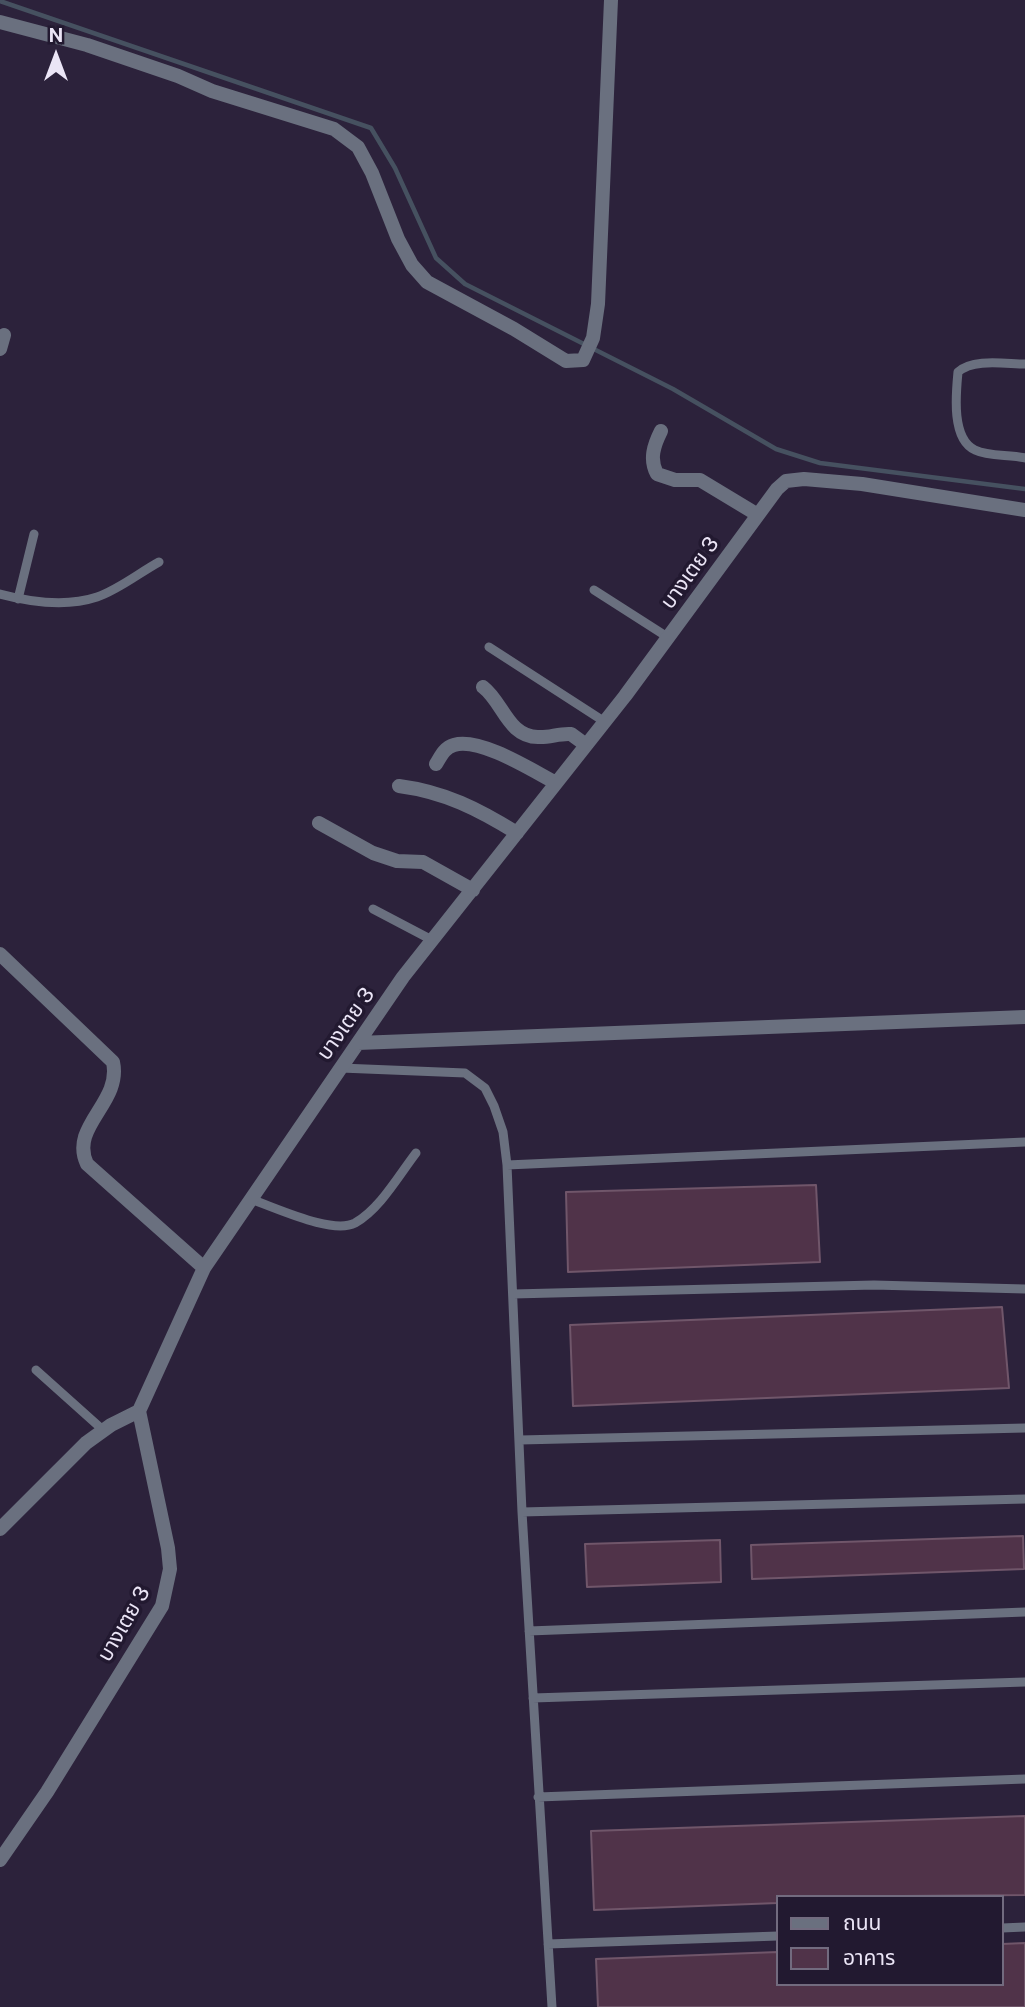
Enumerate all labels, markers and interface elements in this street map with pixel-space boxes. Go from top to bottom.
north arrow [21,21,91,91]
text: N [49,24,63,46]
street label: บางเตย 3 [656,532,724,614]
street label: บางเตย 3 [312,983,380,1065]
street label: บางเตย 3 [92,1582,156,1666]
legend [776,1895,1004,1986]
text: ถนน [843,1910,881,1935]
text: อาคาร [843,1945,895,1970]

